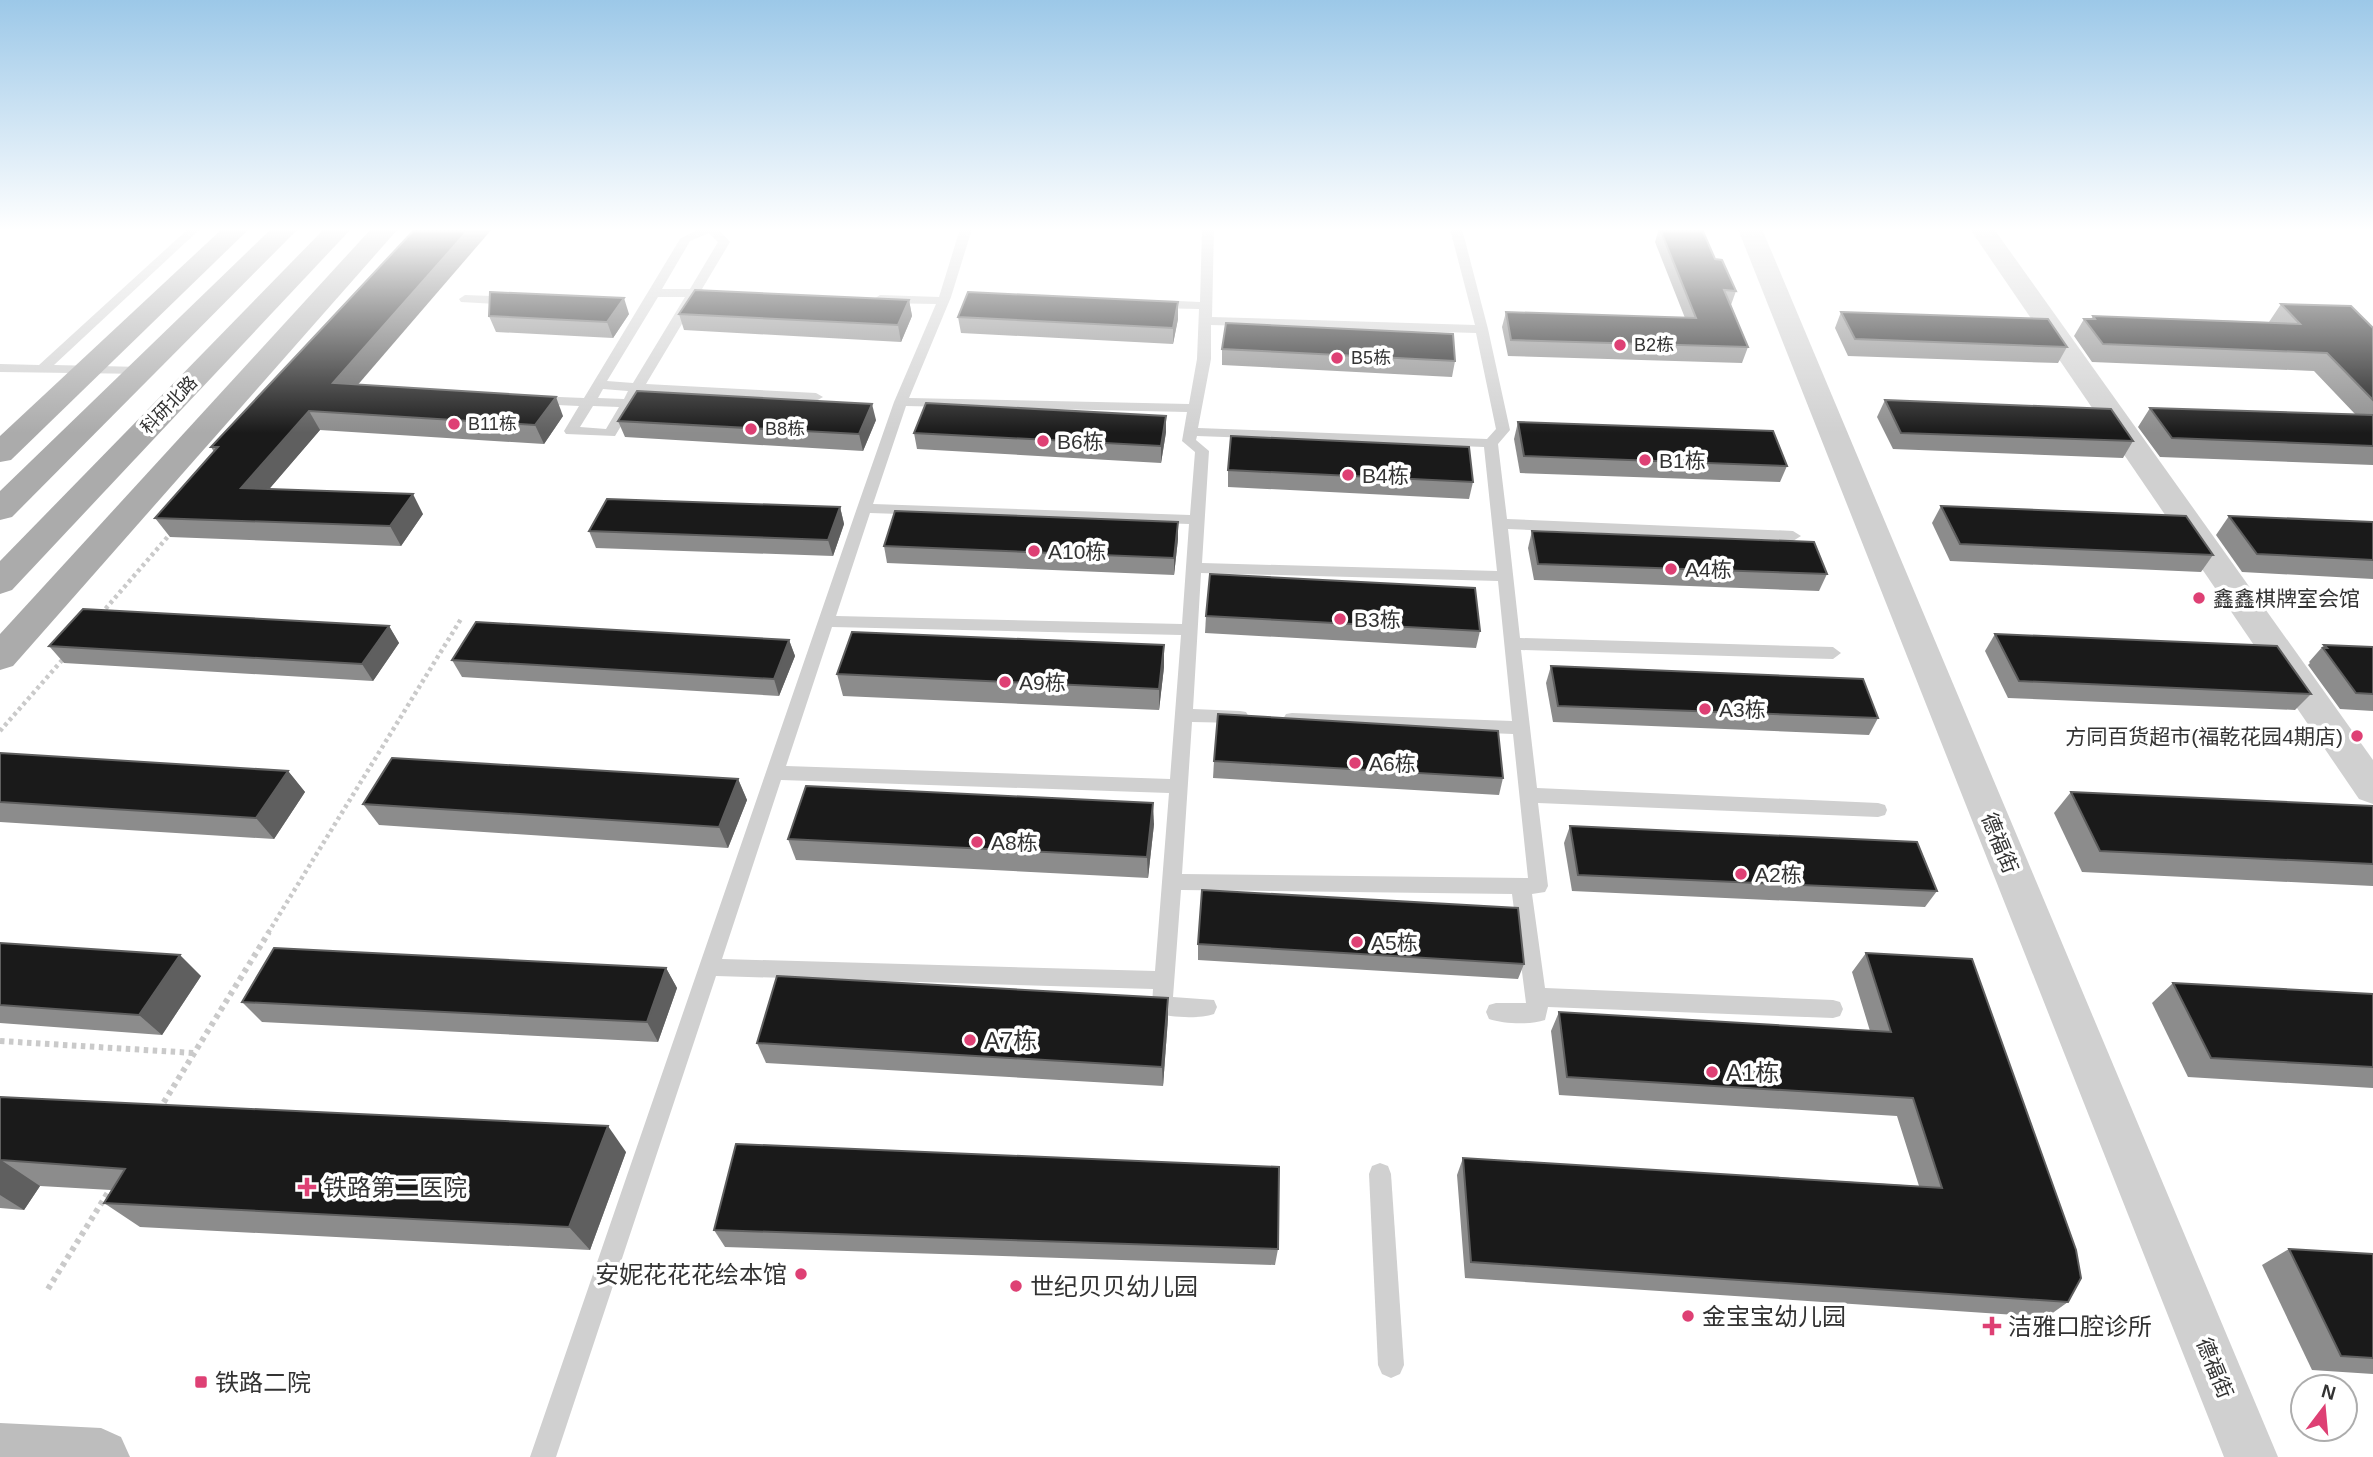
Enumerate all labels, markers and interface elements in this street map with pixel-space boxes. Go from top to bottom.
place label: B2栋 [1634,335,1674,355]
marker: B2栋 [1612,337,1628,353]
place label: B5栋 [1351,348,1391,368]
marker: B5栋 [1329,350,1345,366]
street label: 科研北路 [137,372,201,438]
place label: B11栋 [468,414,517,434]
marker: B11栋 [446,416,462,432]
place label: B8栋 [765,419,805,439]
marker: B8栋 [743,421,759,437]
place label: B6栋 [1057,430,1104,453]
marker: B6栋 [1035,433,1051,449]
place label: B1栋 [1659,449,1706,472]
marker: B1栋 [1637,452,1653,468]
place label: B4栋 [1362,464,1409,487]
marker: B4栋 [1340,467,1356,483]
place label: A10栋 [1048,540,1106,563]
marker: A10栋 [1026,543,1042,559]
place label: A4栋 [1685,558,1732,581]
marker: A4栋 [1663,561,1679,577]
place label: 鑫鑫棋牌室会馆 [2213,587,2360,610]
marker: 鑫鑫棋牌室会馆 [2191,590,2207,606]
place label: B3栋 [1354,608,1401,631]
marker: B3栋 [1332,611,1348,627]
place label: A9栋 [1019,671,1066,694]
marker: A9栋 [997,674,1013,690]
place label: A3栋 [1719,698,1766,721]
marker: A3栋 [1697,701,1713,717]
place label: 方同百货超市(福乾花园4期店) [2065,725,2343,748]
marker: 方同百货超市(福乾花园4期店) [2349,728,2365,744]
place label: A6栋 [1369,752,1416,775]
marker: A6栋 [1347,755,1363,771]
street label: 德福街 [1978,809,2022,877]
place label: A8栋 [991,831,1038,854]
marker: A8栋 [969,834,985,850]
place label: A2栋 [1755,863,1802,886]
marker: A2栋 [1733,866,1749,882]
place label: A5栋 [1371,931,1418,954]
marker: A5栋 [1349,934,1365,950]
place label: A7栋 [984,1027,1037,1054]
marker: A7栋 [962,1032,978,1048]
place label: A1栋 [1726,1059,1779,1086]
marker: A1栋 [1704,1064,1720,1080]
place label: 铁路第二医院 [323,1174,467,1201]
marker: 铁路第二医院 [297,1177,317,1197]
place label: 安妮花花花绘本馆 [595,1261,787,1288]
marker: 安妮花花花绘本馆 [793,1266,809,1282]
place label: 世纪贝贝幼儿园 [1030,1273,1198,1300]
marker: 世纪贝贝幼儿园 [1008,1278,1024,1294]
place label: 金宝宝幼儿园 [1702,1303,1846,1330]
marker: 金宝宝幼儿园 [1680,1308,1696,1324]
place label: 洁雅口腔诊所 [2008,1313,2152,1340]
marker: 洁雅口腔诊所 [1982,1316,2002,1336]
street label: 德福街 [2193,1334,2237,1402]
place label: 铁路二院 [215,1369,311,1396]
north arrow [2289,1373,2359,1443]
marker: 铁路二院 [193,1374,209,1390]
text: N [2319,1380,2338,1404]

